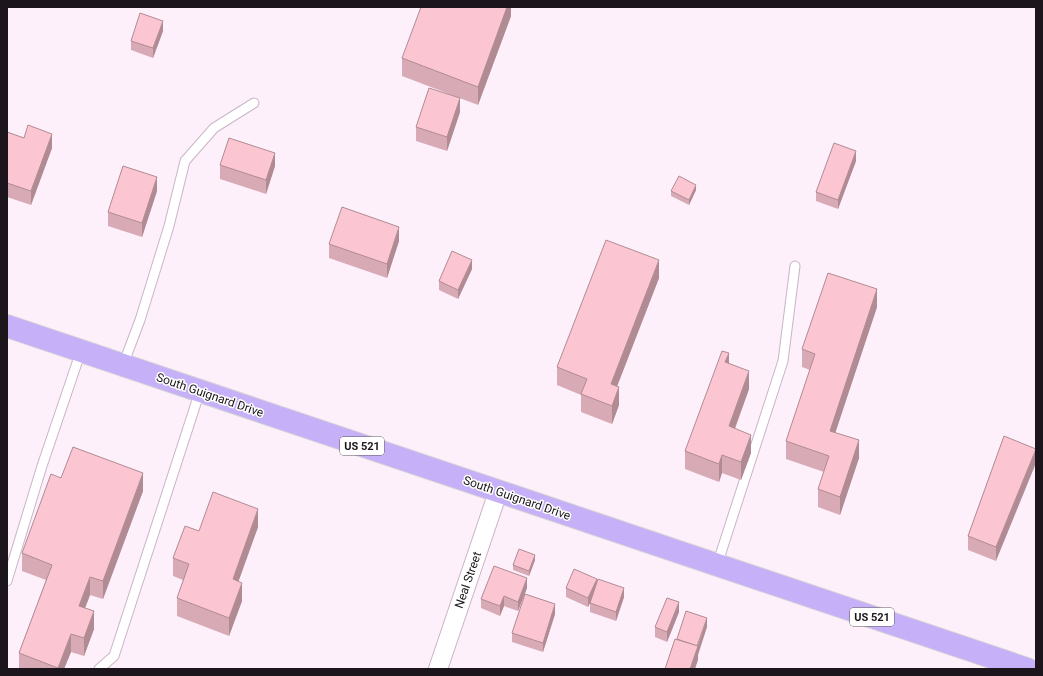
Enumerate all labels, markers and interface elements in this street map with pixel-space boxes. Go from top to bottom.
street label: South Guignard Drive [155,370,265,420]
road number: US 521 [340,437,384,455]
street label: South Guignard Drive [462,473,572,523]
street label: Neal Street [452,550,484,610]
road number: US 521 [850,608,894,626]

